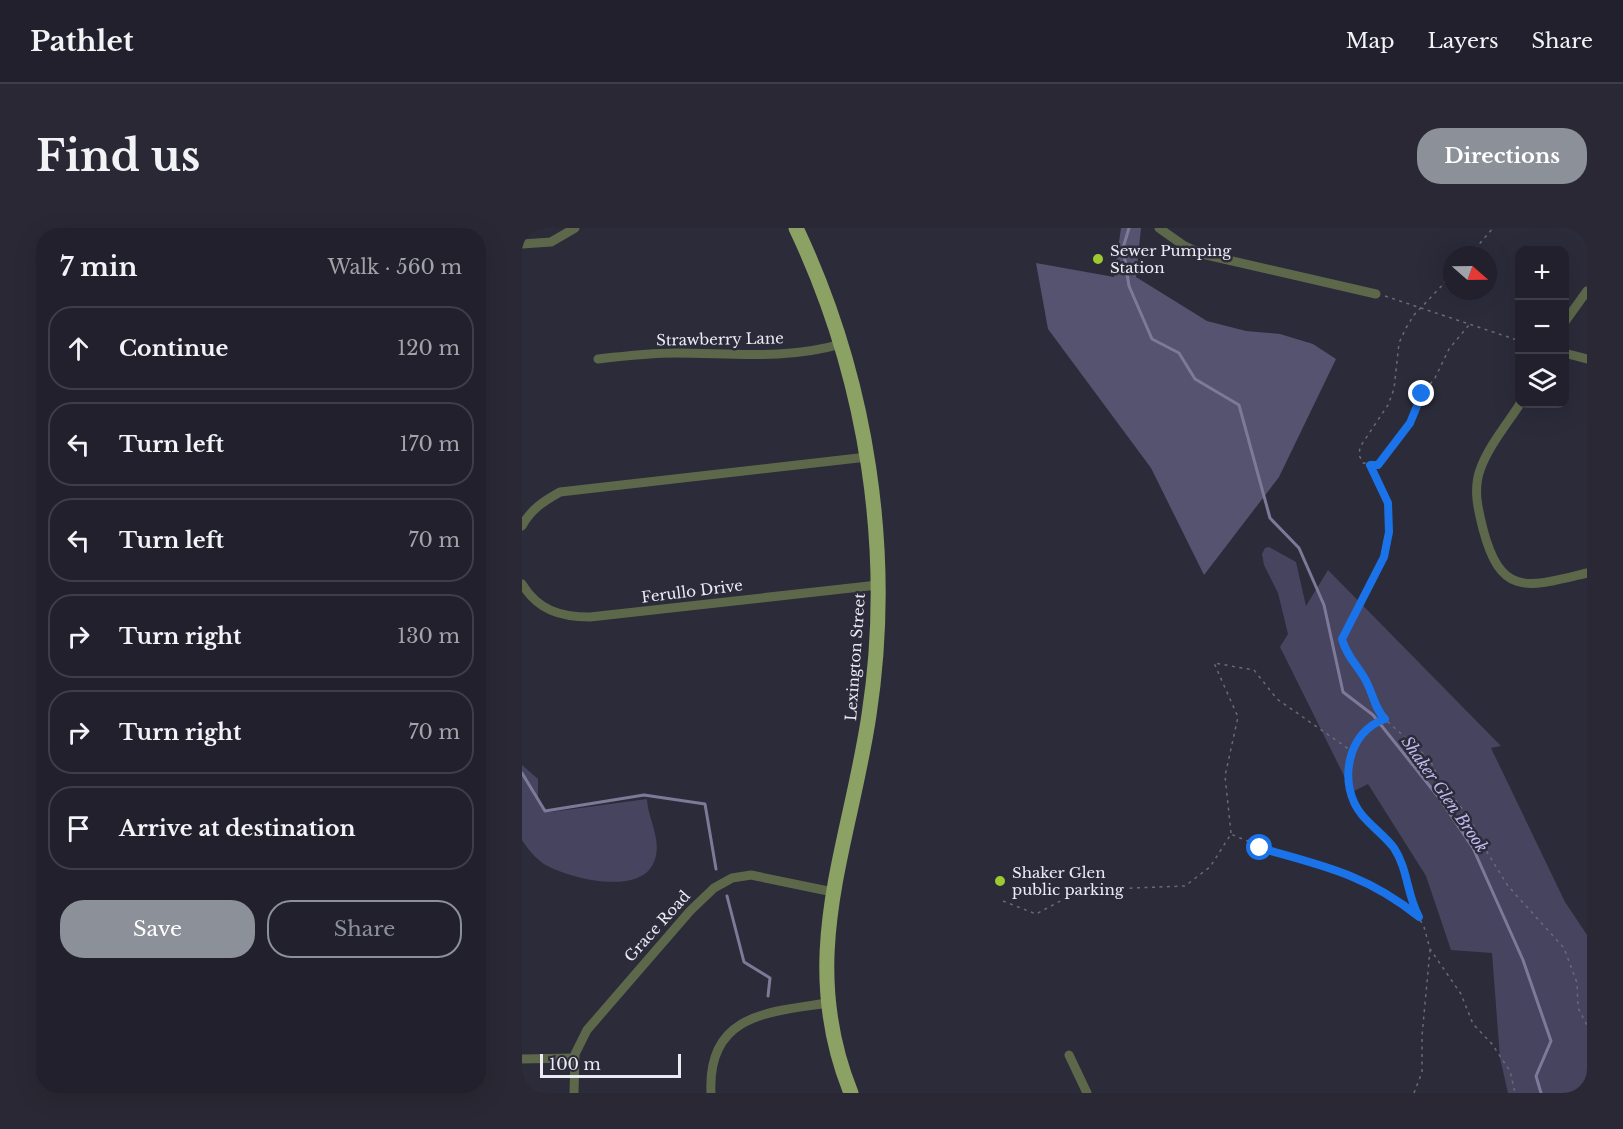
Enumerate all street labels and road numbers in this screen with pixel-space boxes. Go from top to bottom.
street label: Strawberry Lane [656,328,784,350]
street label: Ferullo Drive [640,575,744,607]
street label: Lexington Street [841,592,869,722]
street label: Grace Road [620,886,694,966]

